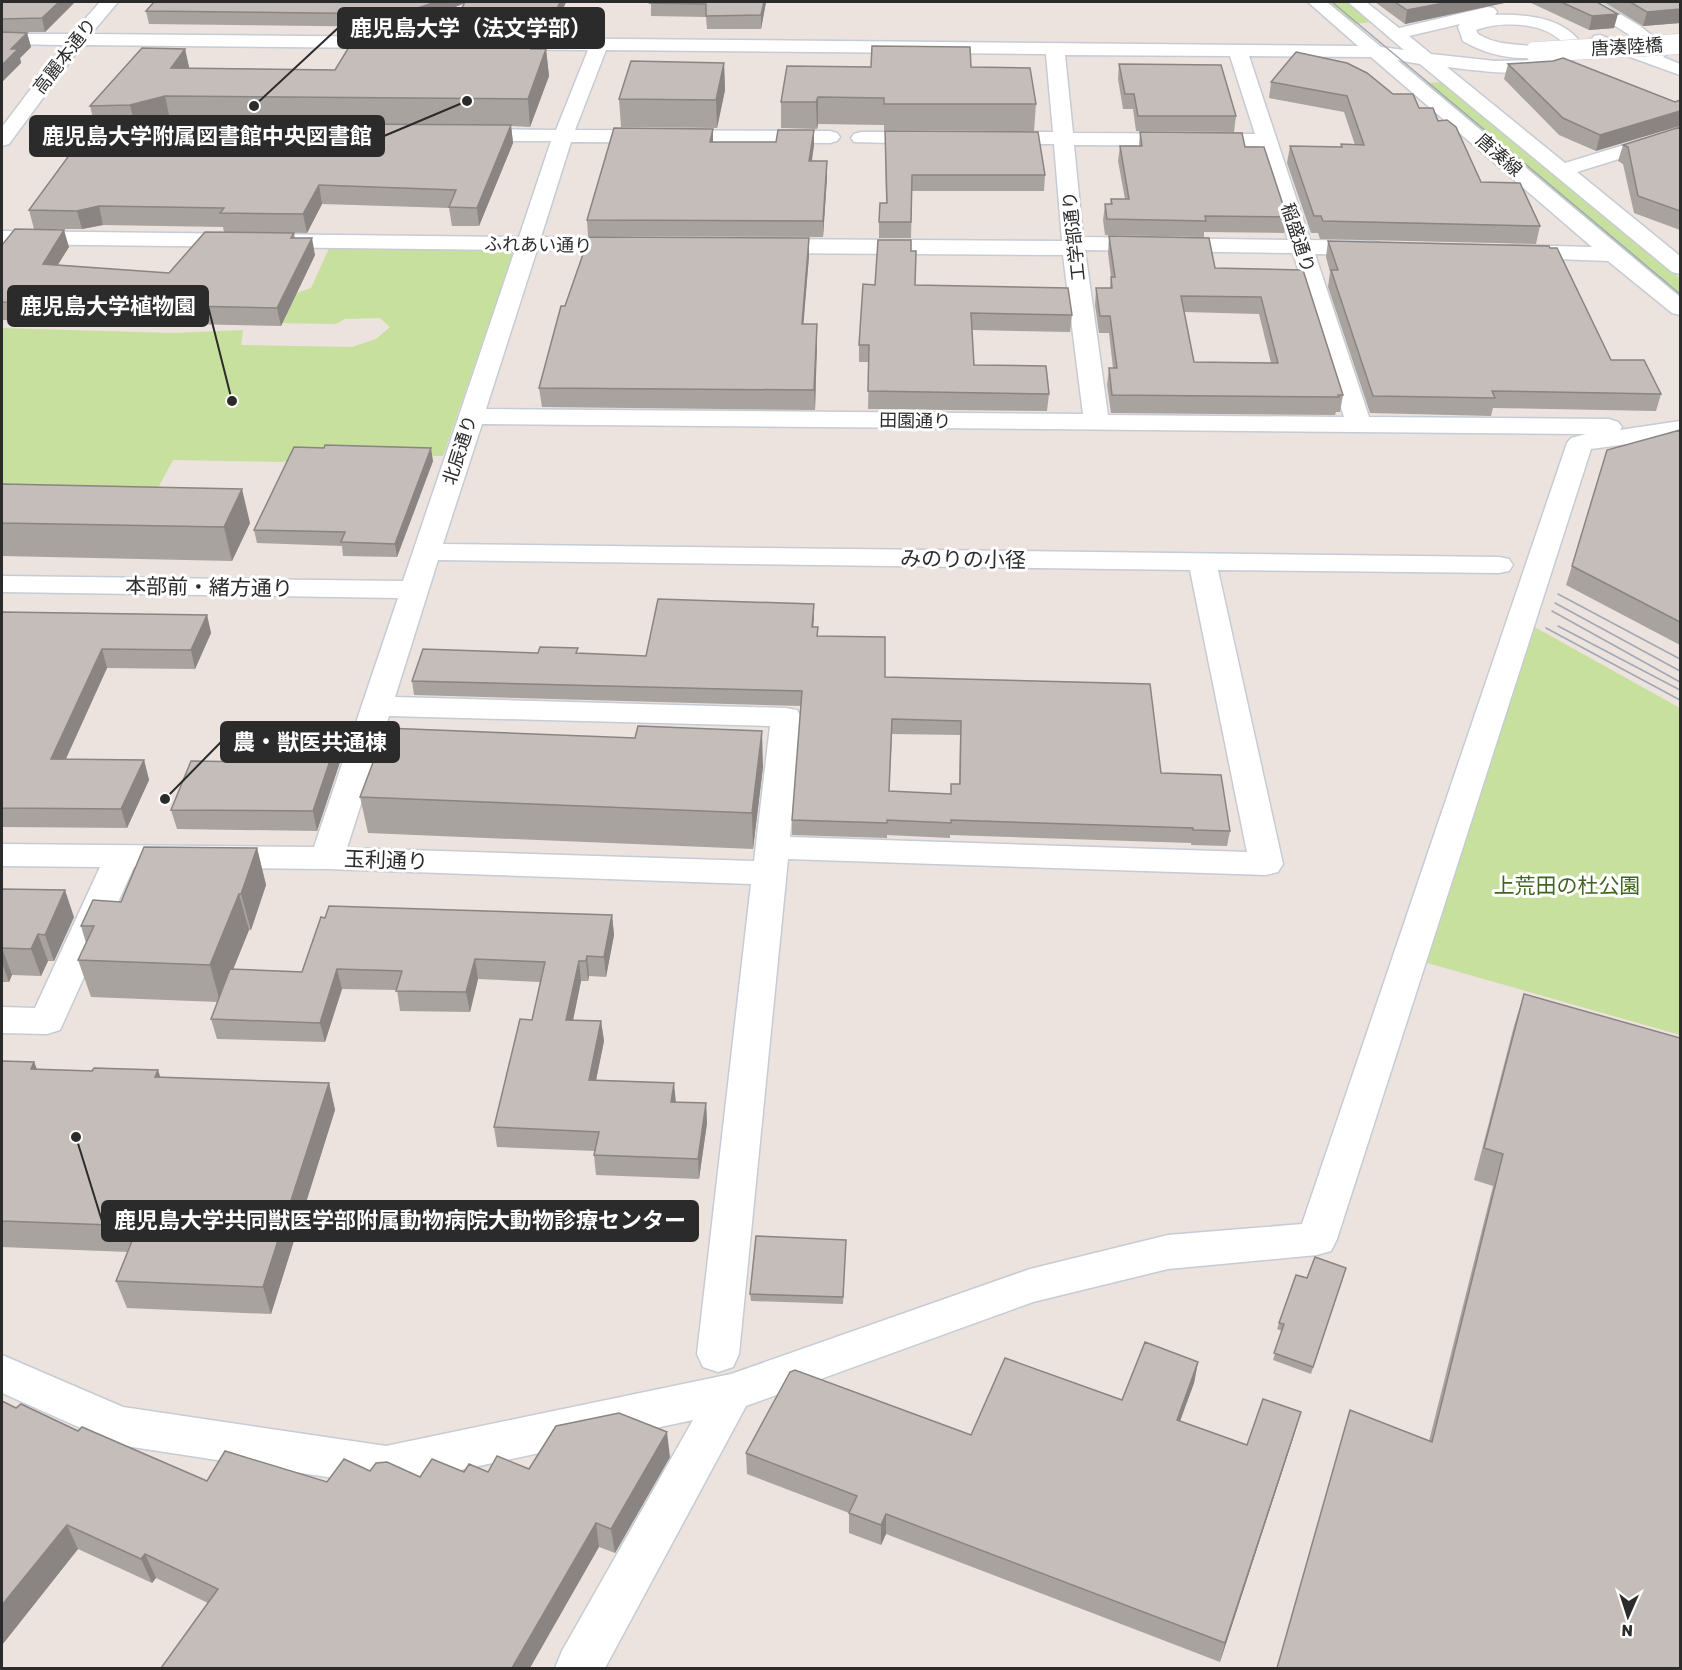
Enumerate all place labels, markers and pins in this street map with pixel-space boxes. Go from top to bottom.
callout: 鹿児島大学（法文学部） [338,8,604,48]
callout: 鹿児島大学附属図書館中央図書館 [30,116,384,156]
callout: 鹿児島大学植物園 [8,286,208,326]
callout: 農・獣医共通棟 [221,722,399,762]
callout: 鹿児島大学共同獣医学部附属動物病院大動物診療センター [102,1201,698,1241]

